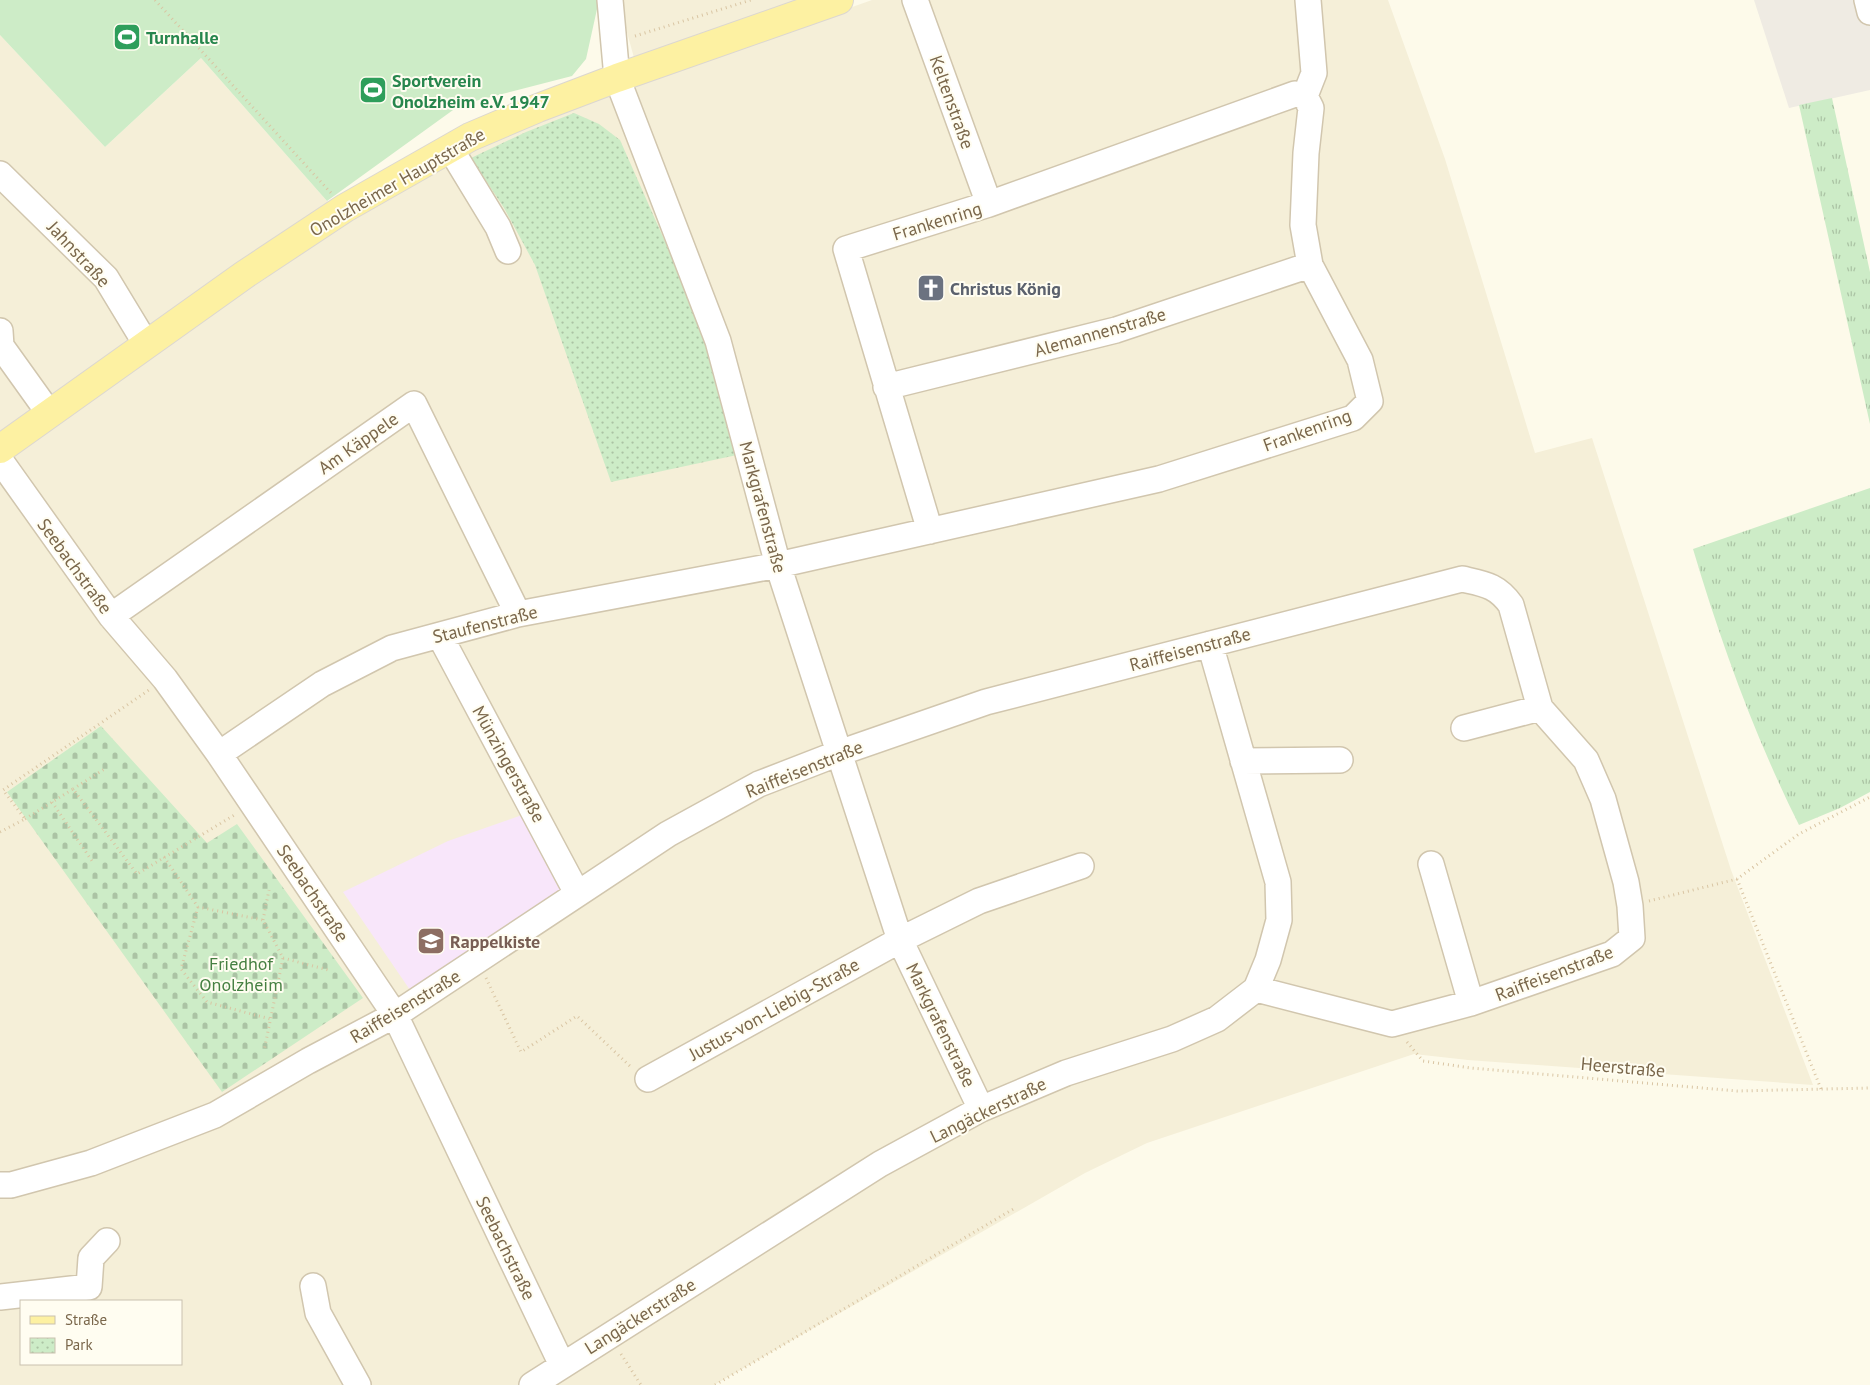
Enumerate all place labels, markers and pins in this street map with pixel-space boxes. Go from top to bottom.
sports icon: Turnhalle [112,22,142,52]
place label: Turnhalle [146,26,219,49]
place label: Sportverein Onolzheim e.V. 1947 [392,69,550,113]
sports icon: Sportverein Onolzheim e.V. 1947 [358,75,388,105]
church icon: Christus König [916,273,946,303]
place label: Christus König [950,277,1061,300]
school or university icon: Rappelkiste [416,926,446,956]
place label: Rappelkiste [450,930,540,953]

